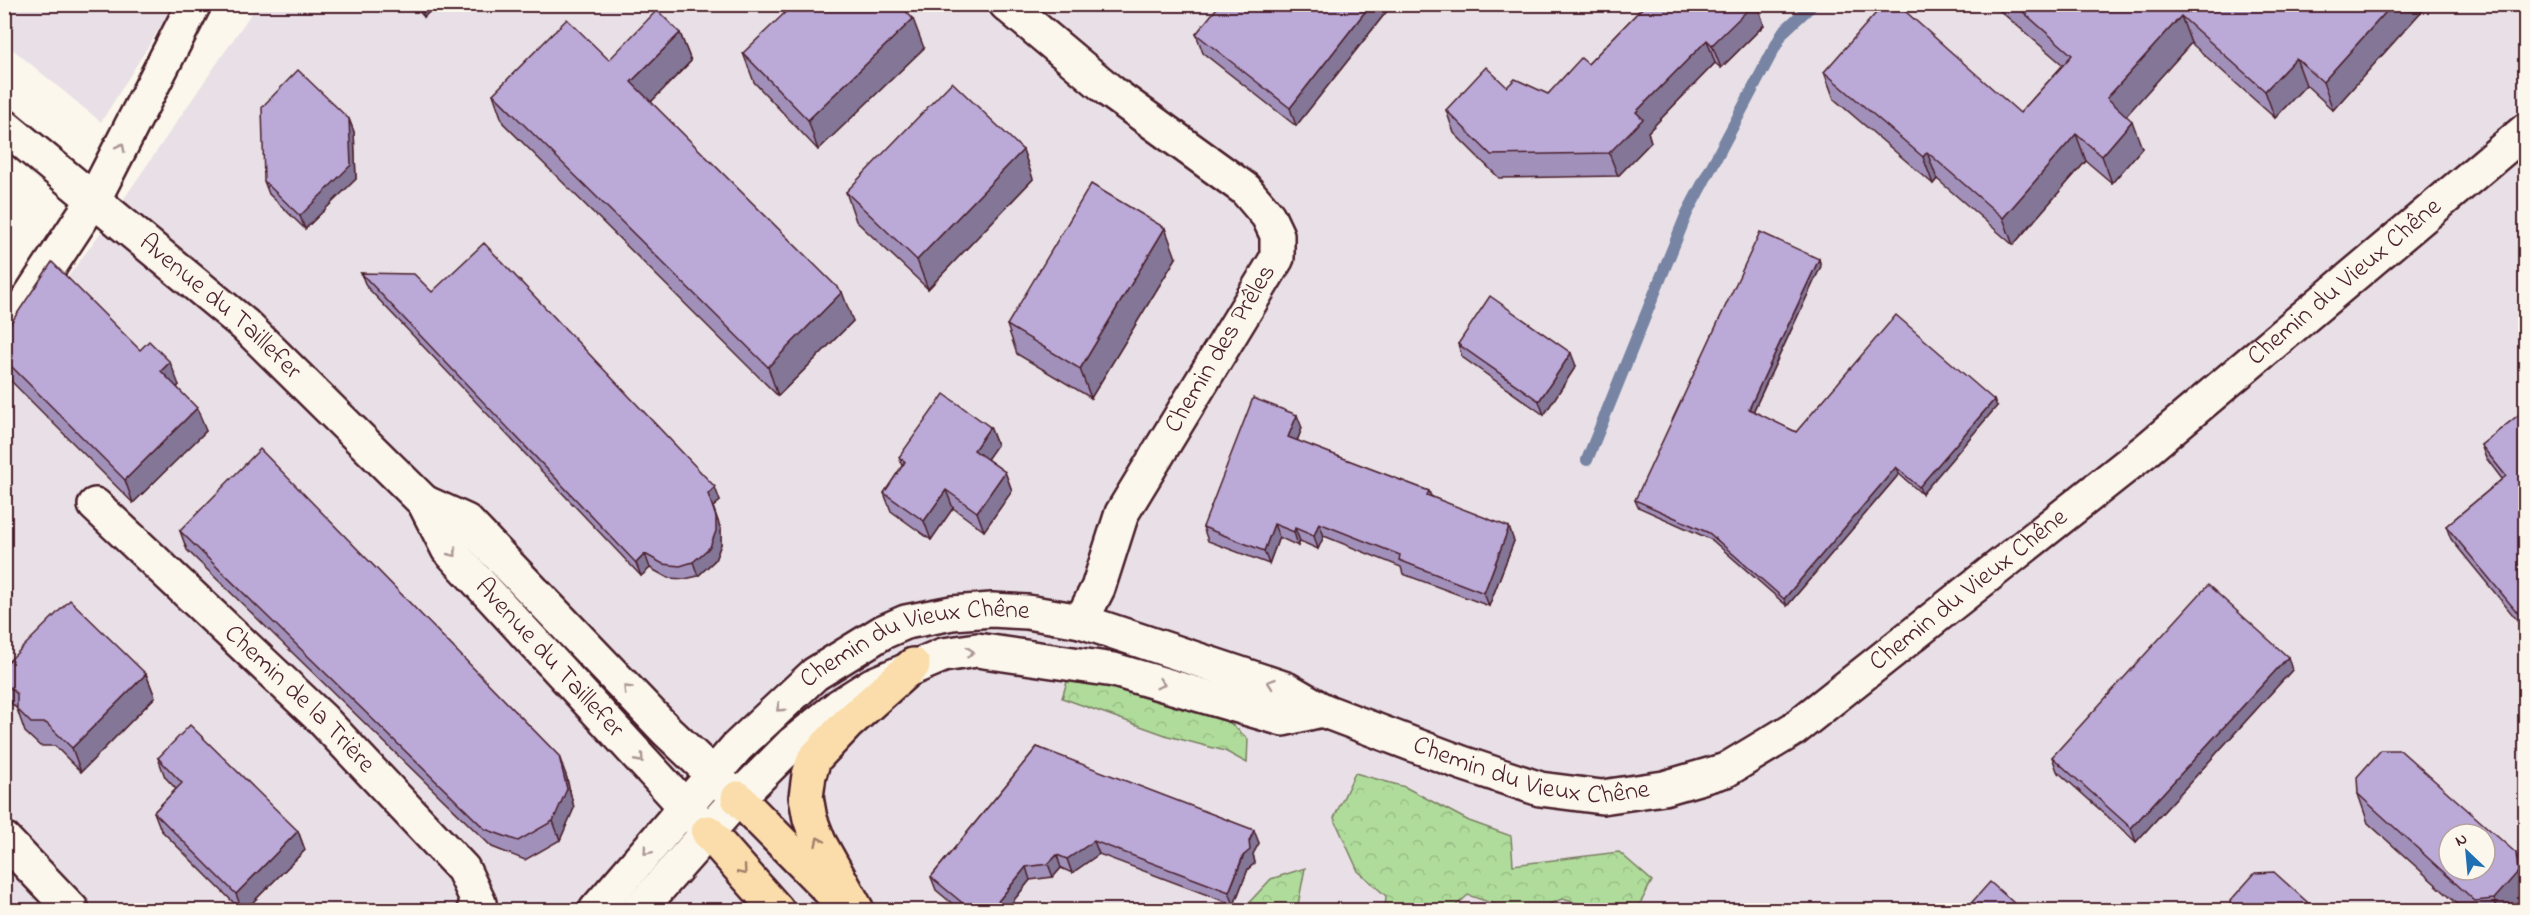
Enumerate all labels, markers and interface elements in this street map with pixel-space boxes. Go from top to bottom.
one-way arrow [114,142,125,153]
street label: Chemin du Vieux Chêne [2239,189,2451,376]
street label: Avenue du Taillefer [130,225,311,390]
street label: Chemin des Prêles [1156,257,1286,441]
street label: Chemin du Vieux Chêne [1861,500,2077,681]
one-way arrow [445,546,456,557]
street label: Avenue du Taillefer [465,570,633,748]
street label: Chemin du Vieux Chêne [792,591,1031,698]
street label: Chemin de la Trière [215,616,384,783]
one-way arrow [965,646,974,659]
one-way arrow [1155,677,1166,689]
one-way arrow [1266,678,1277,691]
one-way arrow [623,686,634,697]
one-way arrow [776,701,787,712]
street label: Chemin du Vieux Chêne [1407,727,1652,816]
one-way arrow [633,752,644,763]
north arrow [2437,822,2497,882]
text: N [2451,827,2472,853]
one-way arrow [815,836,827,847]
one-way arrow [643,844,654,855]
one-way arrow [736,864,747,875]

